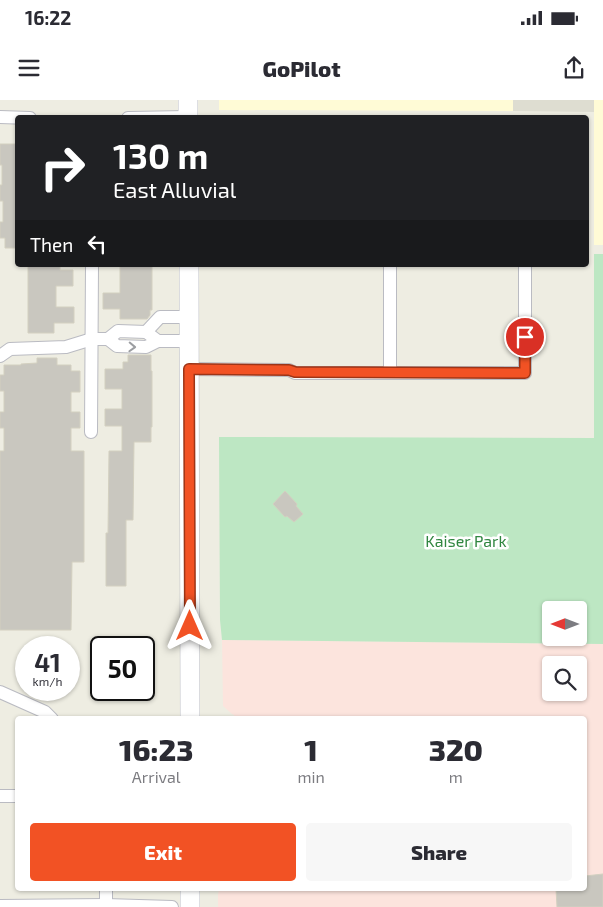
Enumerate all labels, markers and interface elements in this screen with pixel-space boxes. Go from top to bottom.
text: 16:22 [25,6,71,29]
icon: menu [15,54,43,82]
icon: share [560,54,588,82]
text: GoPilot [262,55,341,81]
text: 130 m [113,134,208,176]
icon: right [30,135,95,200]
text: East Alluvial [113,176,236,202]
icon: left [83,230,111,258]
text: Then [30,233,73,256]
pin [504,316,546,358]
icon: arrive [511,323,539,351]
one-way arrow [129,341,137,352]
park label: Kaiser Park [425,531,507,550]
position arrow [163,599,215,651]
north arrow [542,601,588,646]
map controls [542,601,587,701]
speed limit sign: 50 [90,636,155,701]
text: 41 [34,647,61,677]
button: search [542,656,587,701]
text: km/h [33,674,62,688]
text: 16:23 [119,731,193,767]
text: 1 [304,731,318,767]
text: 320 [429,731,483,767]
text: Arrival [132,767,181,786]
text: min [297,767,325,786]
text: m [449,767,463,786]
button: Exit [30,823,296,881]
button: Share [306,823,572,881]

